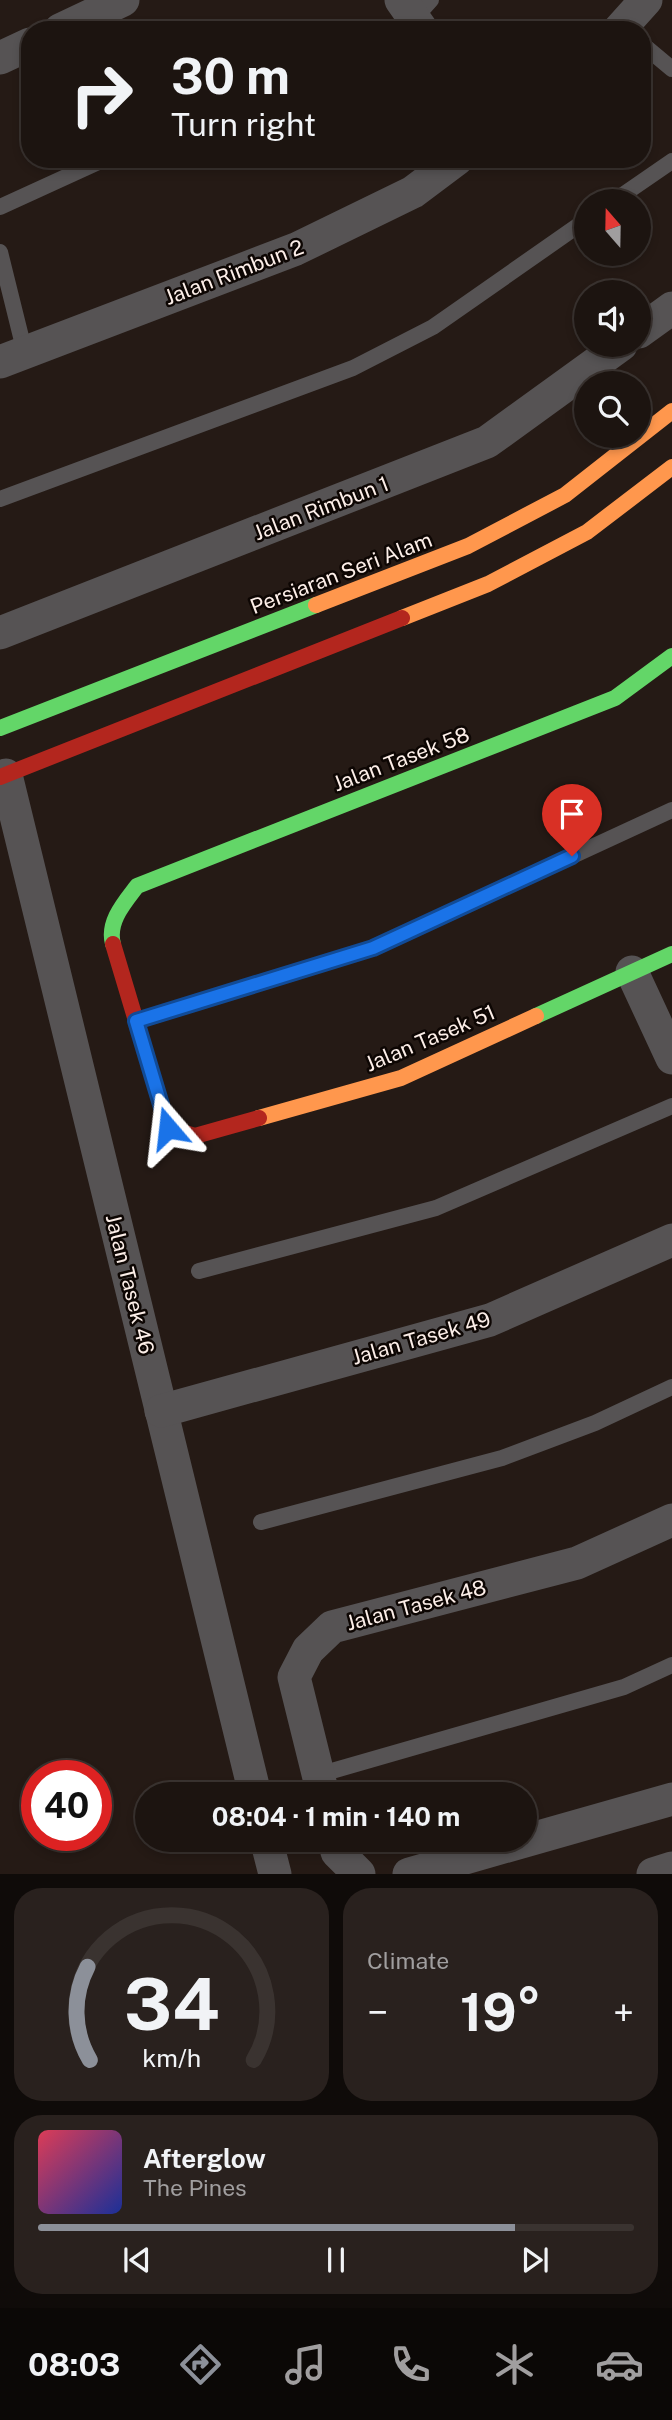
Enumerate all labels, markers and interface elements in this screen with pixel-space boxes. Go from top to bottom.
text: 30 m [171,47,290,105]
icon: right [56,49,147,140]
text: Turn right [171,106,316,143]
north arrow [574,189,651,266]
map controls [574,189,651,448]
street label: Jalan Rimbun 2 [161,234,307,310]
button: sound [574,280,651,357]
button: search [574,371,651,448]
street label: Jalan Rimbun 1 [250,471,392,545]
street label: Persiaran Seri Alam [247,527,435,619]
street label: Jalan Tasek 58 [329,722,473,796]
pin [542,784,602,856]
icon: arrive [553,795,591,833]
street label: Jalan Tasek 51 [361,999,499,1077]
position arrow [131,1091,205,1165]
street label: Jalan Tasek 46 [101,1211,159,1357]
street label: Jalan Tasek 49 [349,1306,493,1370]
street label: Jalan Tasek 48 [343,1574,489,1636]
speed limit sign: 40 [21,1760,112,1851]
text: 08:04 · 1 min · 140 m [212,1801,460,1832]
text: Climate [367,1947,449,1974]
text: 34 [124,1962,219,2047]
text: 19° [460,1982,541,2043]
text: − [367,1990,388,2035]
text: + [613,1990,634,2035]
text: km/h [142,2043,201,2073]
text: Afterglow [143,2143,266,2174]
text: The Pines [143,2174,247,2201]
icon: previous [118,2241,156,2279]
icon: pause [317,2241,355,2279]
icon: next [516,2241,554,2279]
icon: directions [176,2340,225,2389]
icon: music [281,2340,330,2389]
icon: phone [386,2340,435,2389]
icon: climate [490,2340,539,2389]
icon: car [595,2340,644,2389]
text: 08:03 [28,2346,120,2383]

